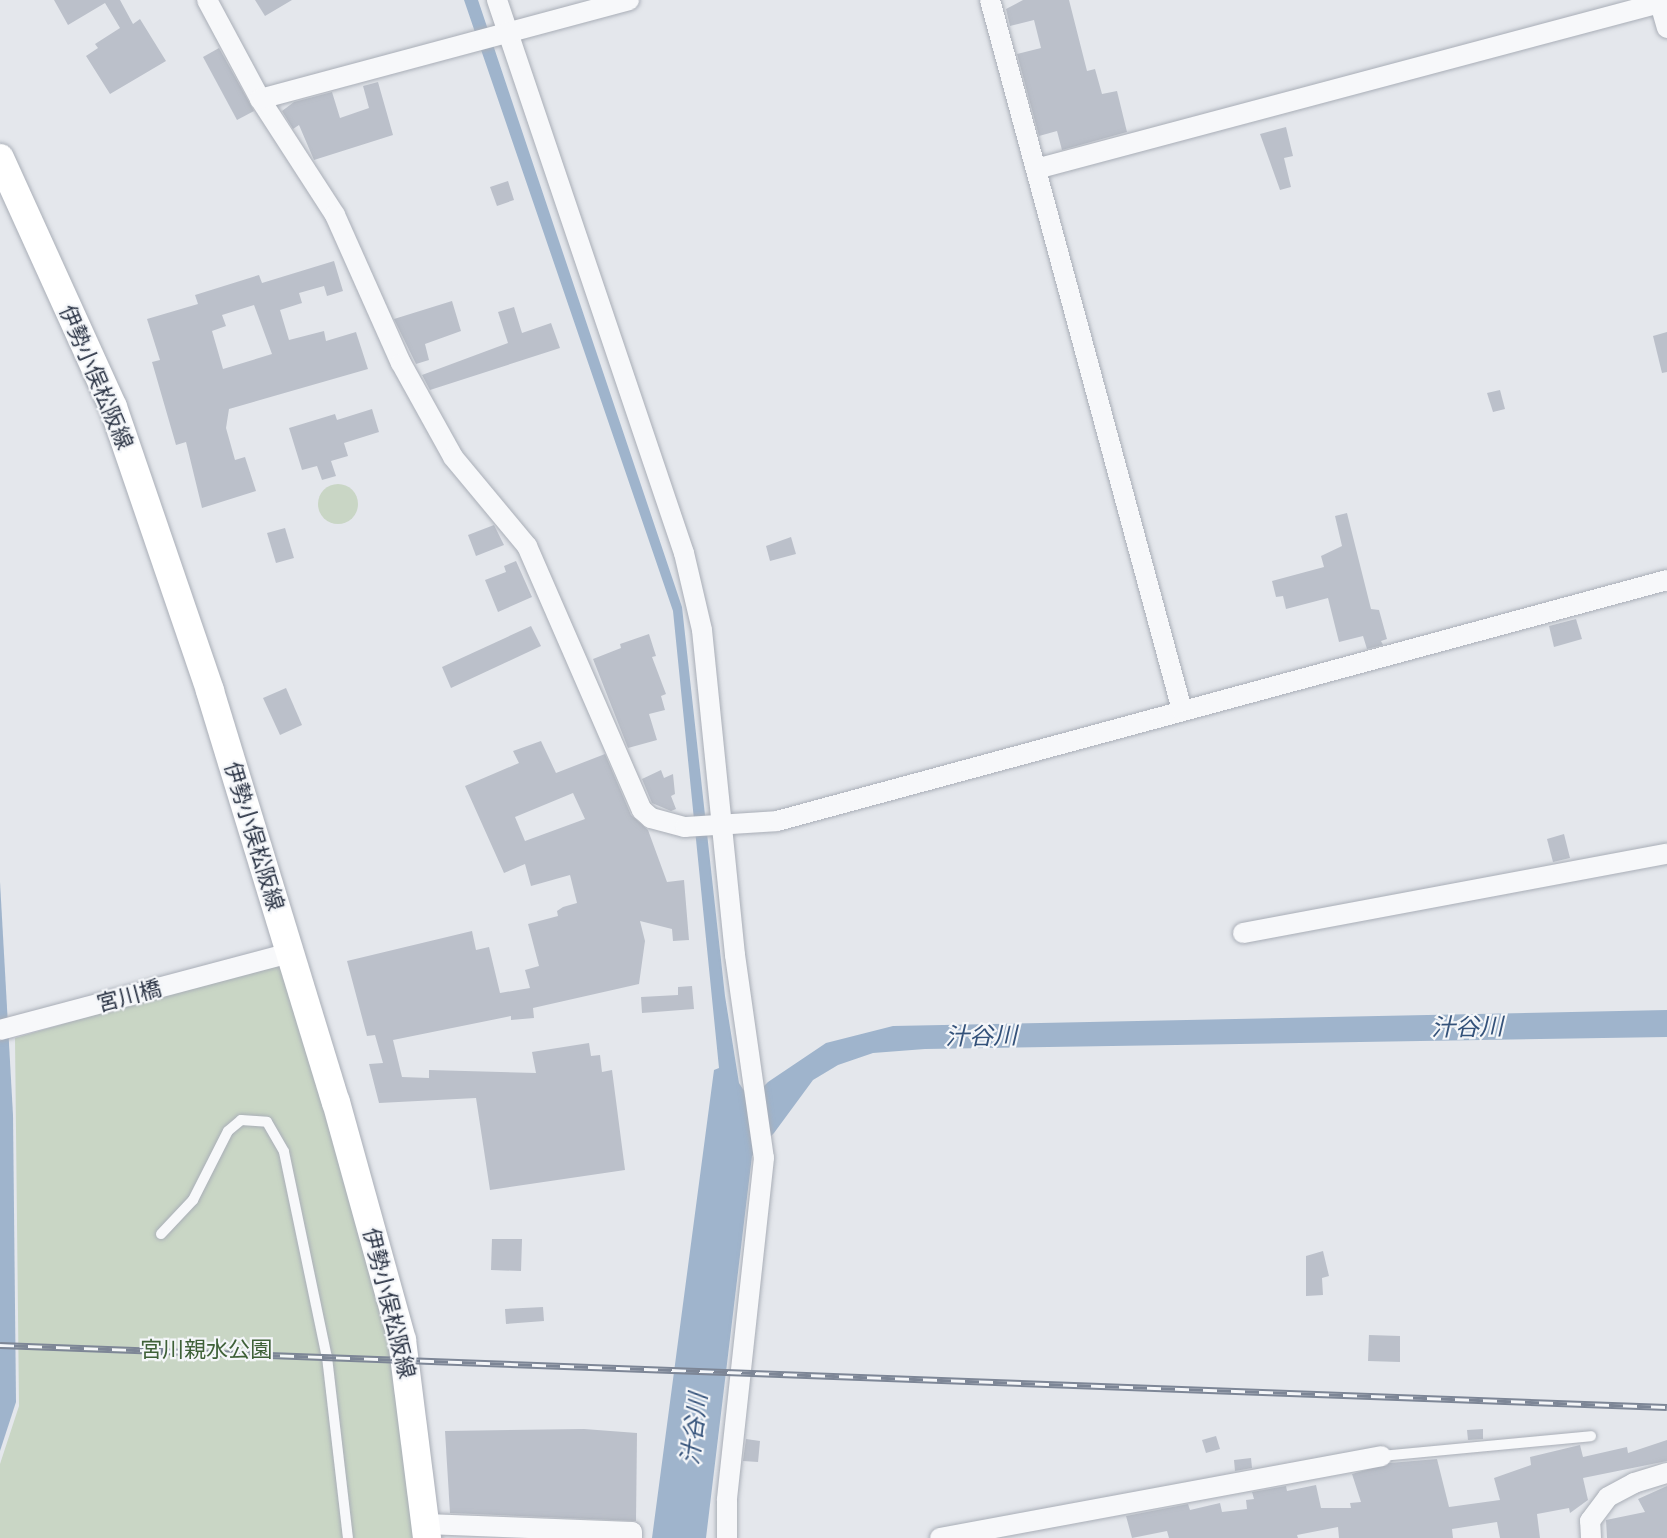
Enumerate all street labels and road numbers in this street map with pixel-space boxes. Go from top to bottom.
street label: 伊勢小俣松阪線 [54,301,138,453]
street label: 伊勢小俣松阪線 [219,759,289,913]
street label: 宮川橋 [94,975,164,1017]
street label: 伊勢小俣松阪線 [358,1225,420,1381]

